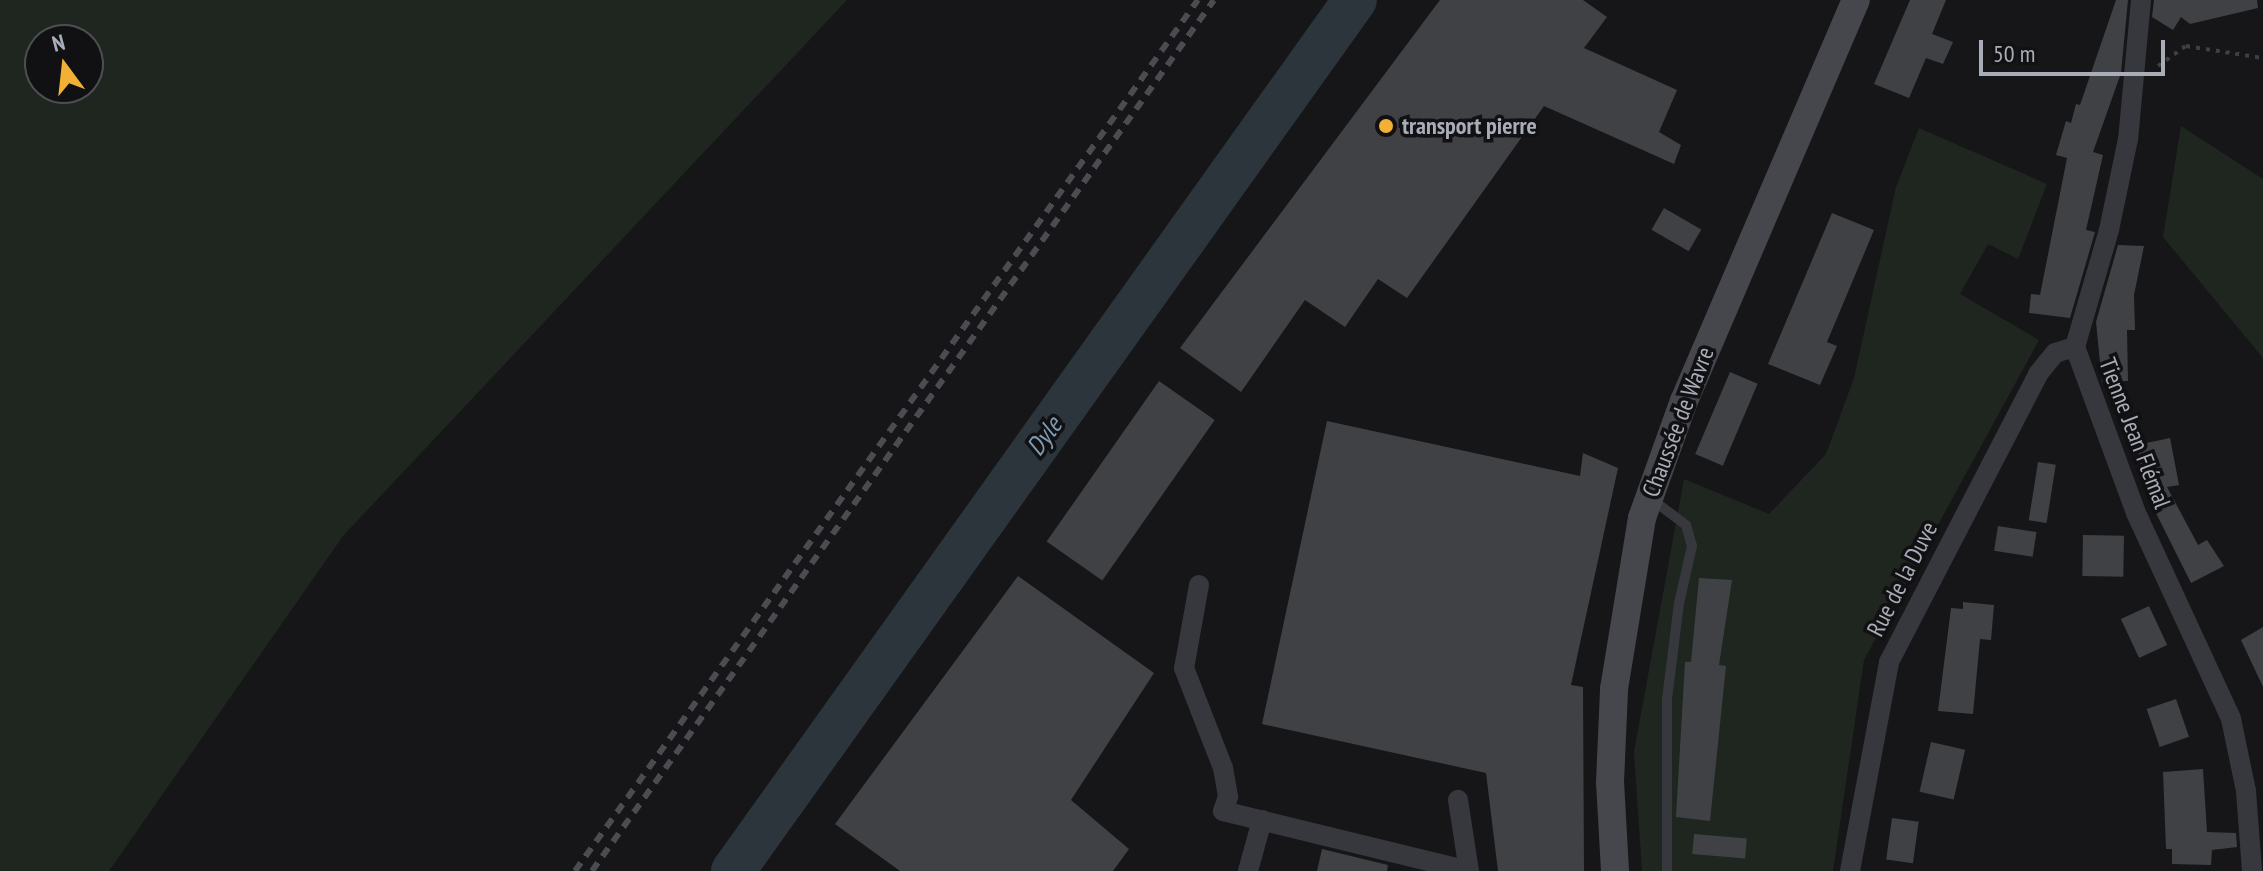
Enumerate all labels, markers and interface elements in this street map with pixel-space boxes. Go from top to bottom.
north arrow [24,24,104,104]
scale bar [1983,24,2169,74]
text: N [49,28,68,58]
text: 50 m [1993,38,2035,69]
place label: transport pierre [1402,112,1537,140]
marker: transport pierre [1377,117,1395,135]
street label: Chaussée de Wavre [1636,343,1720,501]
street label: Tienne Jean Flémal [2093,354,2177,512]
water label: Dyle [1020,411,1068,461]
street label: Rue de la Duve [1861,517,1943,641]

